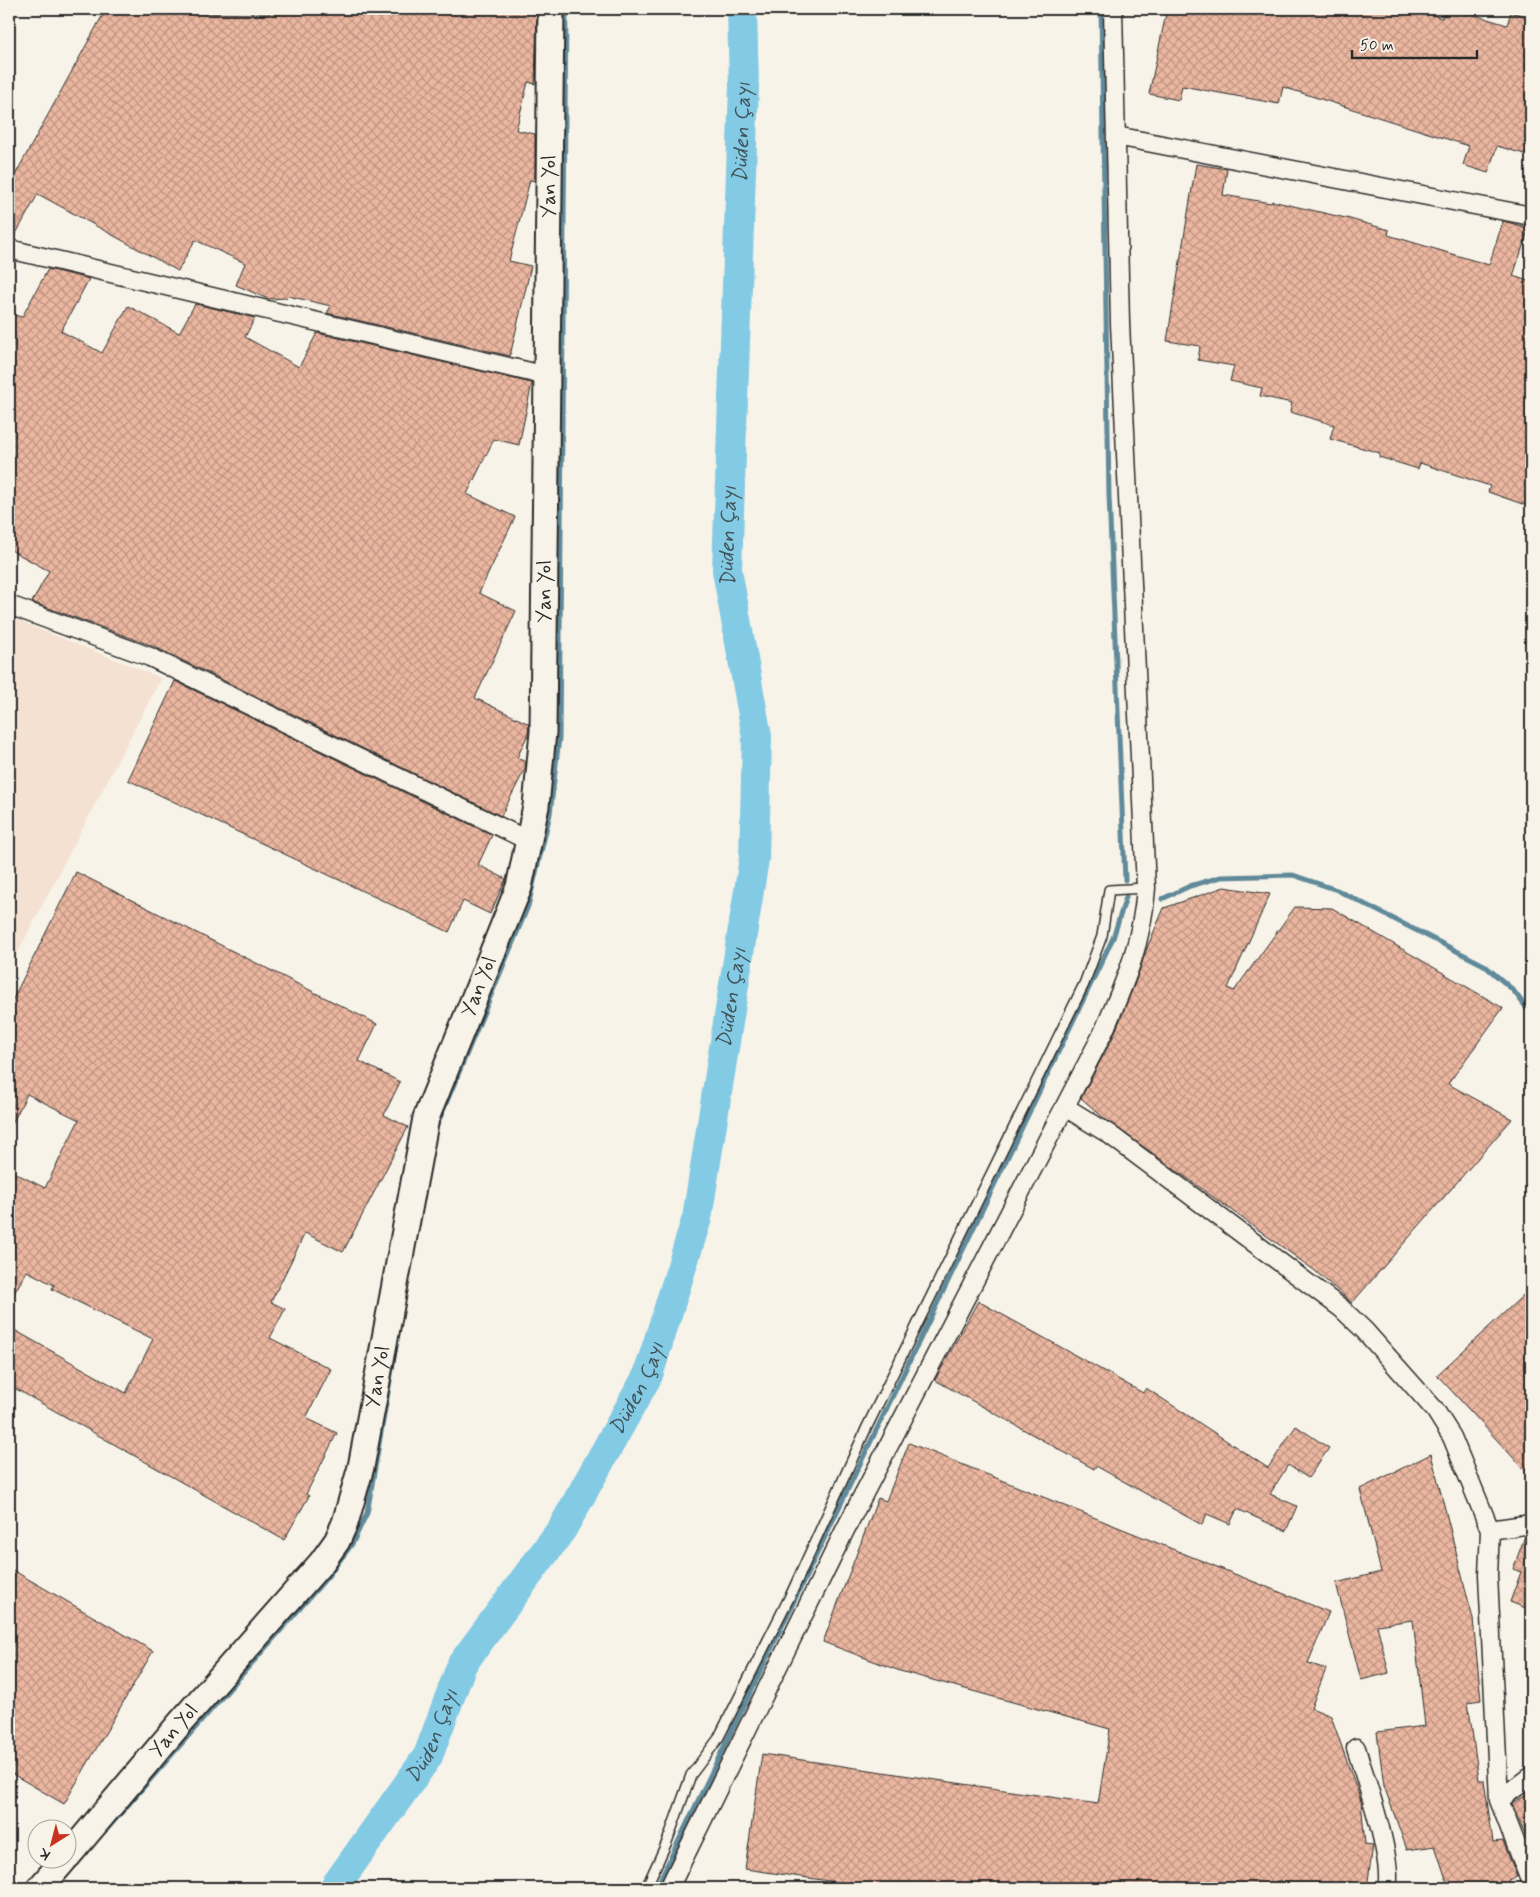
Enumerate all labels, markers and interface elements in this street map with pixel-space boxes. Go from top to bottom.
scale bar [1352,28,1478,60]
text: 50 m [1360,36,1394,56]
water label: Düden Çayı [727,81,758,183]
street label: Yan Yol [535,155,563,218]
water label: Düden Çayı [713,485,744,589]
street label: Yan Yol [531,560,558,623]
water label: Düden Çayı [710,946,754,1050]
street label: Yan Yol [455,952,503,1021]
water label: Düden Çayı [603,1338,672,1440]
street label: Yan Yol [359,1343,397,1410]
water label: Düden Çayı [399,1685,466,1789]
street label: Yan Yol [143,1698,204,1763]
north arrow [28,1820,78,1870]
text: K [35,1843,54,1864]

